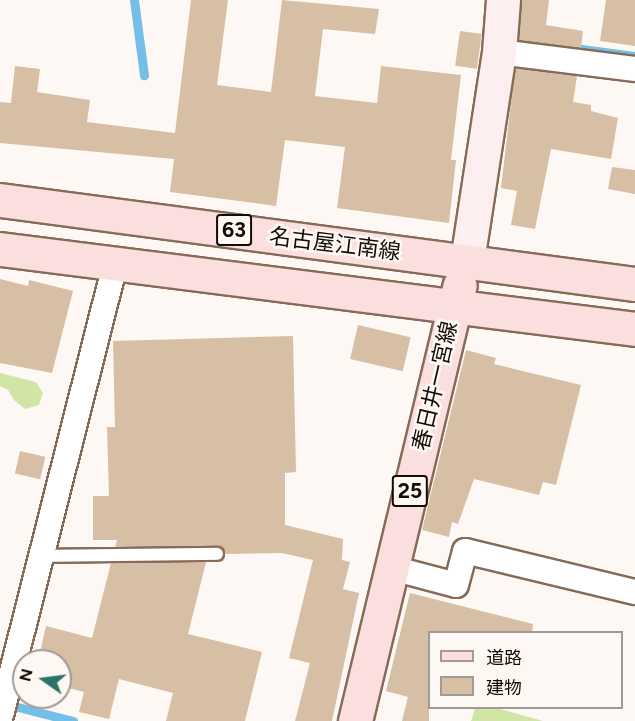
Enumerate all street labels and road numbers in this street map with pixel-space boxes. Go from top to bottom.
road number: 63 [216,212,252,248]
street label: 名古屋江南線 [268,223,402,265]
street label: 春日井一宮線 [407,319,463,453]
road number: 25 [390,473,430,509]

